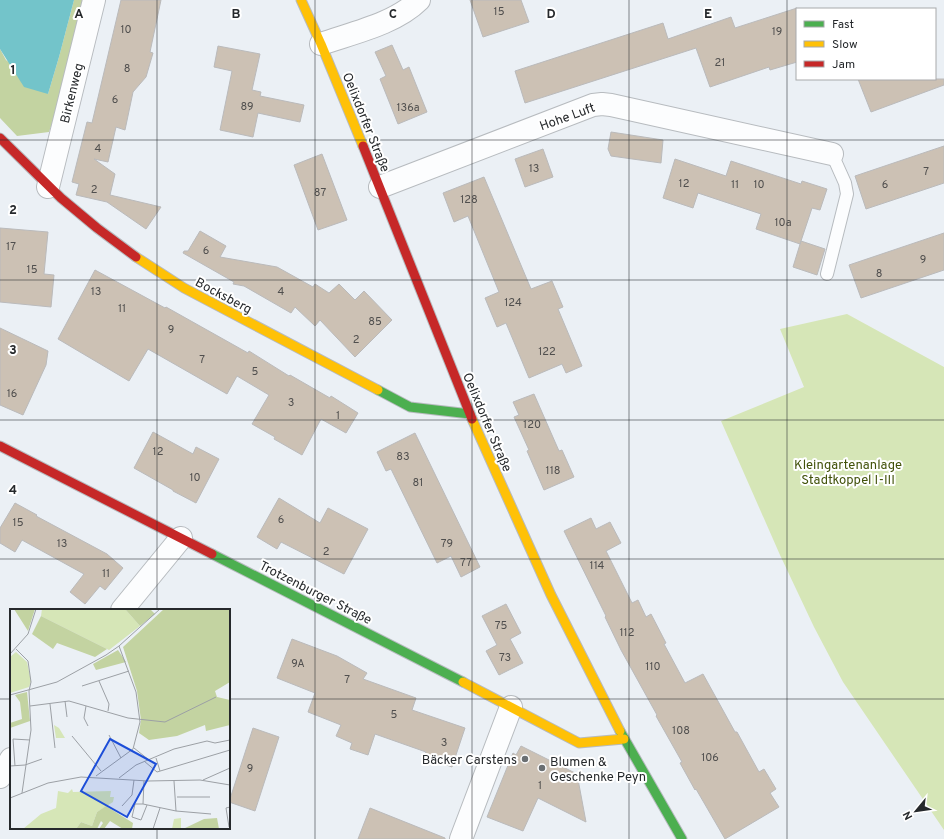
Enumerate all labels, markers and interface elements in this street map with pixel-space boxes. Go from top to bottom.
house number: 15 [494,5,505,19]
text: A [74,7,84,23]
text: B [232,7,241,23]
text: C [389,7,397,23]
text: D [546,7,556,23]
text: E [704,7,712,23]
legend [796,8,936,80]
text: Fast [832,17,854,33]
house number: 10 [120,23,132,37]
house number: 19 [772,25,782,39]
text: Slow [832,37,858,53]
house number: 21 [715,56,725,70]
text: Jam [832,57,855,73]
street label: Birkenweg [58,62,88,125]
house number: 8 [124,62,130,76]
text: 1 [10,63,16,79]
street label: Oelixdorfer Straße [338,71,392,175]
house number: 6 [112,93,118,107]
house number: 89 [240,100,254,114]
street label: Hohe Luft [538,100,598,135]
house number: 136a [396,101,420,115]
house number: 4 [95,142,102,156]
house number: 13 [529,162,539,176]
house number: 7 [923,165,929,179]
house number: 12 [679,177,689,191]
house number: 11 [731,178,739,192]
house number: 10 [753,178,765,192]
house number: 6 [882,178,888,192]
house number: 2 [91,183,97,197]
house number: 87 [314,186,326,200]
house number: 128 [460,193,478,207]
text: 2 [9,203,17,219]
house number: 10a [775,216,792,230]
house number: 17 [6,240,16,254]
house number: 6 [203,244,209,258]
house number: 9 [920,253,926,267]
house number: 15 [27,263,38,277]
house number: 8 [876,267,882,281]
street label: Bocksberg [192,275,254,318]
house number: 13 [91,285,101,299]
house number: 4 [278,285,285,299]
house number: 124 [504,296,522,310]
house number: 11 [118,302,126,316]
house number: 85 [368,315,382,329]
house number: 9 [168,323,174,337]
house number: 2 [353,333,359,347]
text: 3 [9,343,17,359]
house number: 122 [538,345,556,359]
house number: 7 [199,353,205,367]
house number: 5 [252,365,259,379]
street label: Oelixdorfer Straße [458,371,514,475]
house number: 16 [7,387,17,401]
house number: 3 [288,396,294,410]
house number: 1 [336,409,340,423]
house number: 120 [523,418,541,432]
house number: 12 [153,445,163,459]
house number: 83 [396,450,410,464]
park label: Kleingartenanlage Stadtkoppel I-III [794,458,902,489]
house number: 118 [546,464,560,478]
house number: 10 [189,471,201,485]
house number: 81 [413,476,423,490]
text: 4 [9,483,17,499]
house number: 6 [278,513,284,527]
house number: 15 [13,516,24,530]
house number: 13 [57,537,67,551]
house number: 79 [441,537,453,551]
house number: 2 [323,545,329,559]
house number: 77 [460,556,472,570]
street label: Trotzenburger Straße [256,559,374,629]
house number: 114 [590,559,605,573]
house number: 11 [102,567,110,581]
inset map [10,609,230,829]
house number: 75 [495,619,507,633]
house number: 112 [620,626,634,640]
house number: 73 [499,651,511,665]
house number: 9A [291,657,305,671]
house number: 110 [645,660,661,674]
house number: 7 [344,673,350,687]
house number: 5 [391,708,398,722]
house number: 108 [672,724,690,738]
house number: 3 [441,736,447,750]
house number: 106 [701,751,719,765]
place label: Bäcker Carstens [422,753,517,769]
marker: Bäcker Carstens [520,754,530,764]
place label: Blumen & Geschenke Peyn [550,755,646,786]
house number: 9 [247,762,253,776]
marker: Blumen & Geschenke Peyn [537,763,547,773]
house number: 1 [538,779,542,793]
north arrow [896,791,936,831]
text: N [900,809,916,822]

